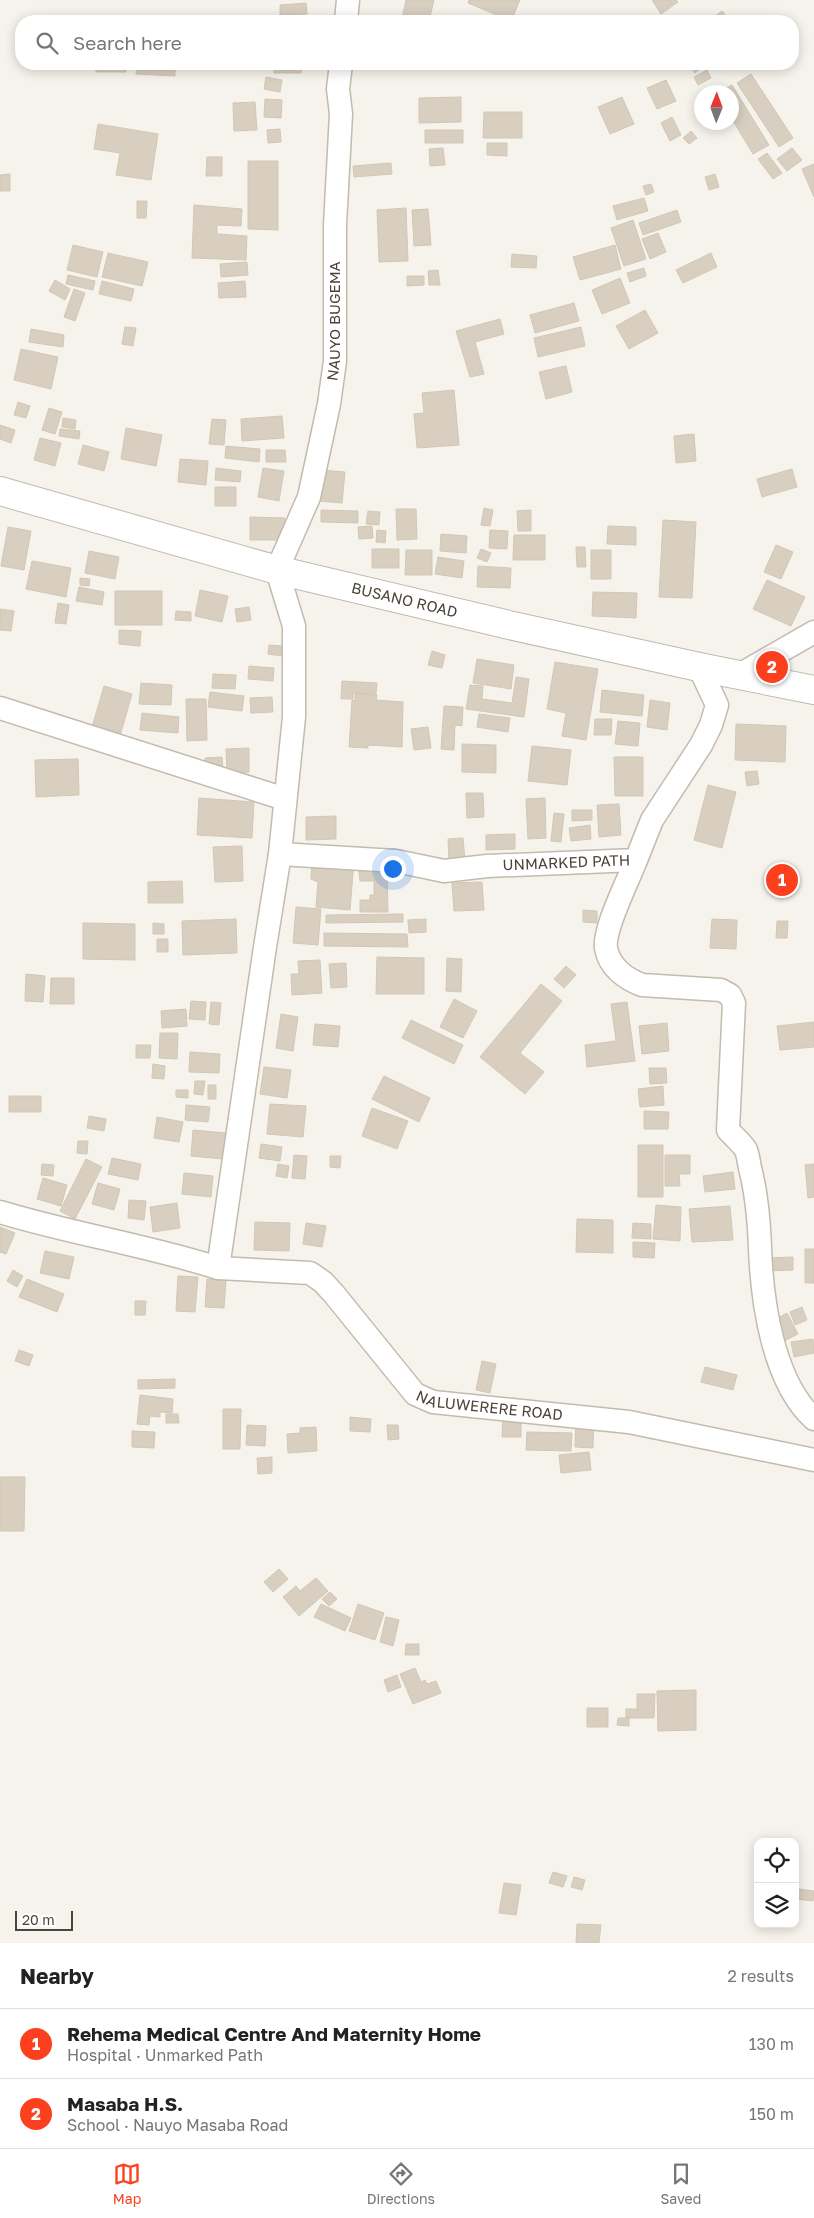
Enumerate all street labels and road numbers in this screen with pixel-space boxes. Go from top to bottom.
street label: NAUYO BUGEMA [322,261,343,382]
street label: BUSANO ROAD [350,578,459,620]
street label: UNMARKED PATH [502,850,630,873]
street label: NALUWERERE ROAD [414,1386,564,1423]

